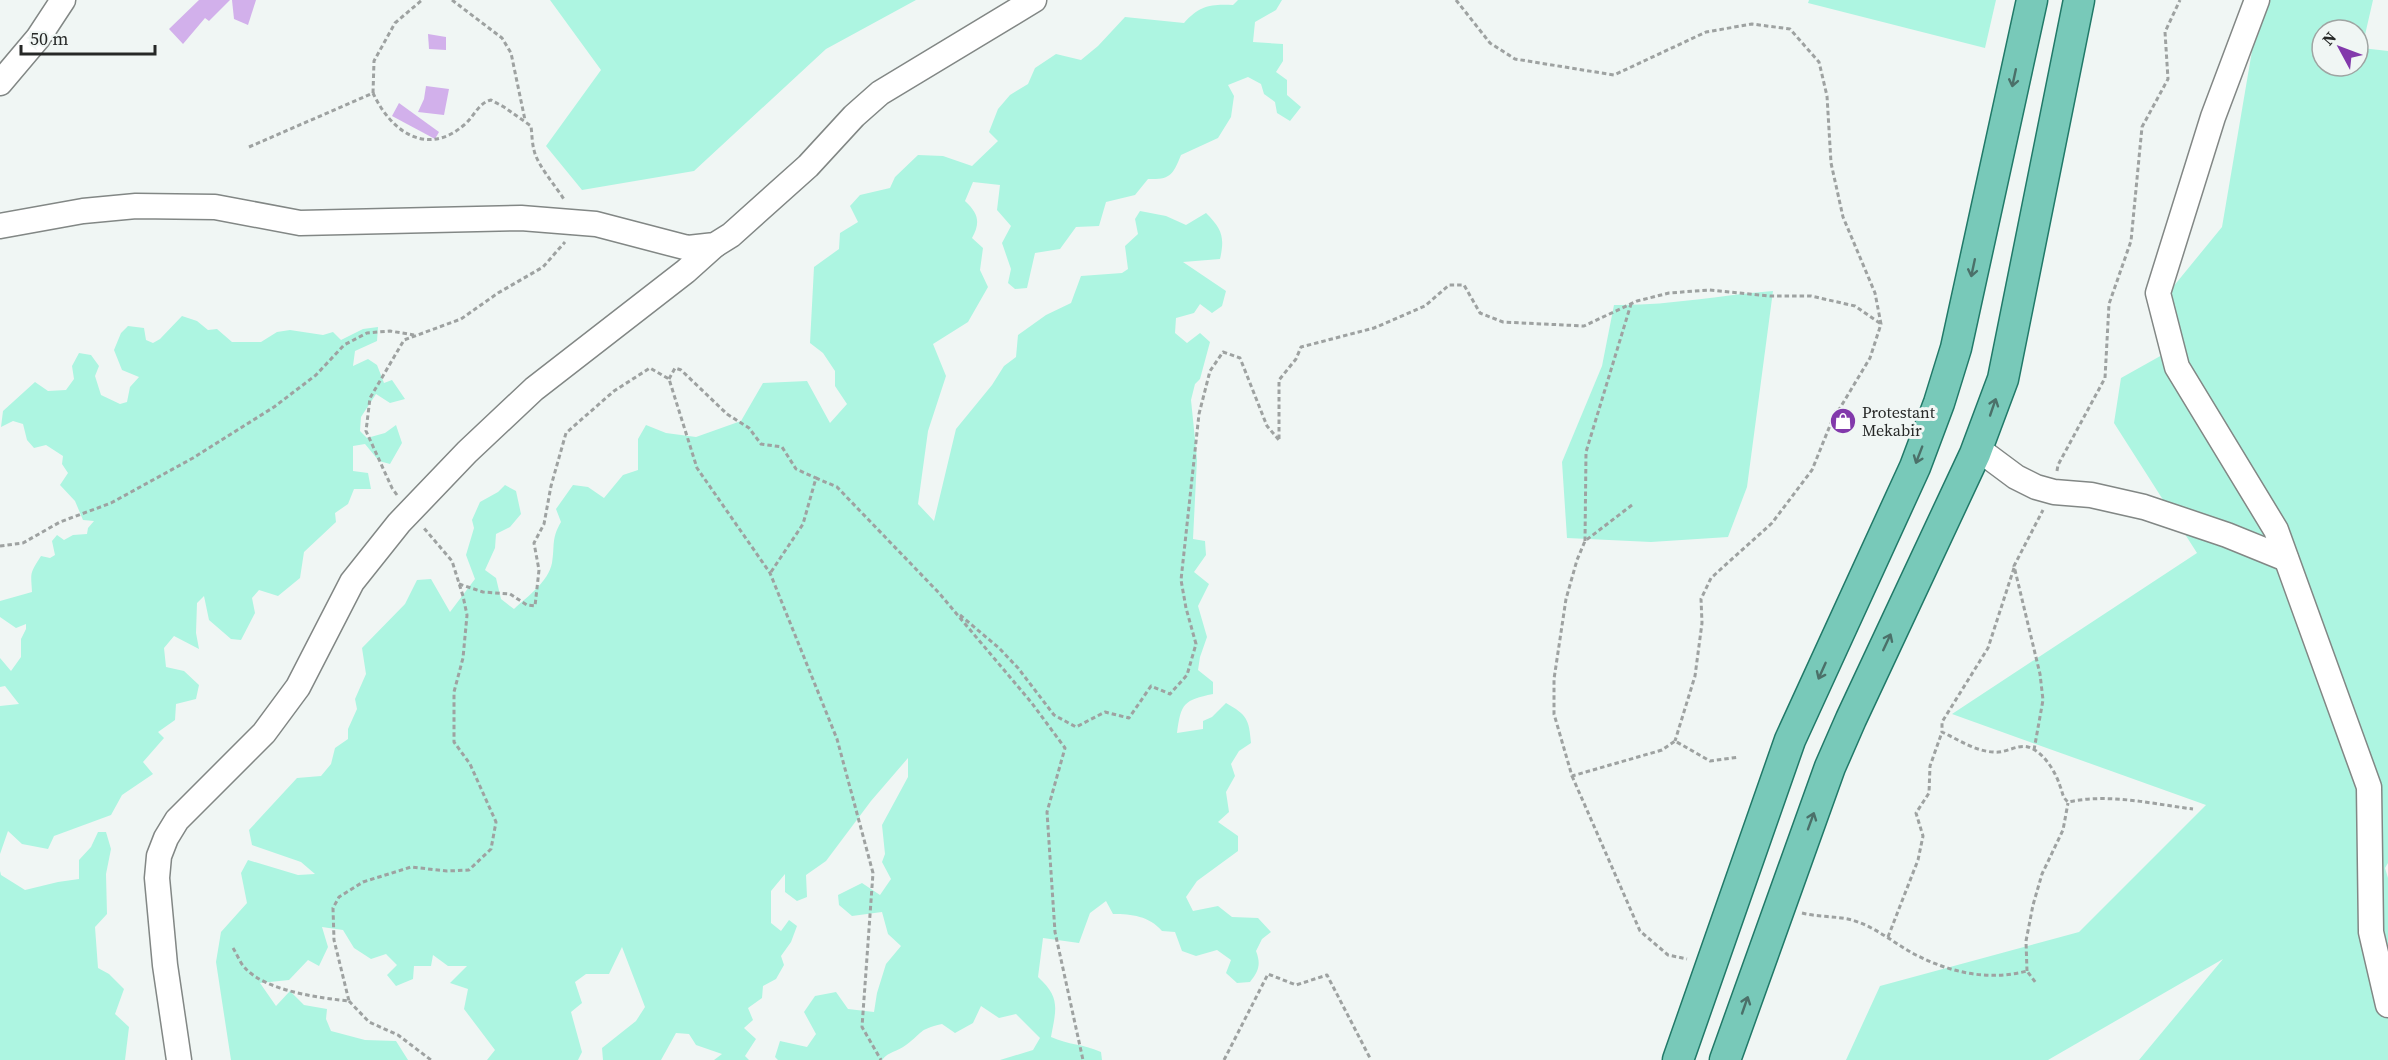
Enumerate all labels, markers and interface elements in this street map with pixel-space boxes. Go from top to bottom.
scale bar [21,18,154,56]
north arrow [2310,18,2370,78]
text: 50 m [30,26,68,51]
text: N [2317,26,2341,50]
one-way arrow [2008,68,2020,87]
one-way arrow [1967,258,1978,277]
one-way arrow [1989,398,2000,417]
place label: Protestant Mekabir [1862,401,1936,441]
shop icon: Protestant Mekabir [1828,406,1858,436]
one-way arrow [1913,445,1924,464]
one-way arrow [1881,633,1893,651]
one-way arrow [1815,662,1827,680]
one-way arrow [1806,812,1817,831]
one-way arrow [1740,996,1751,1015]

